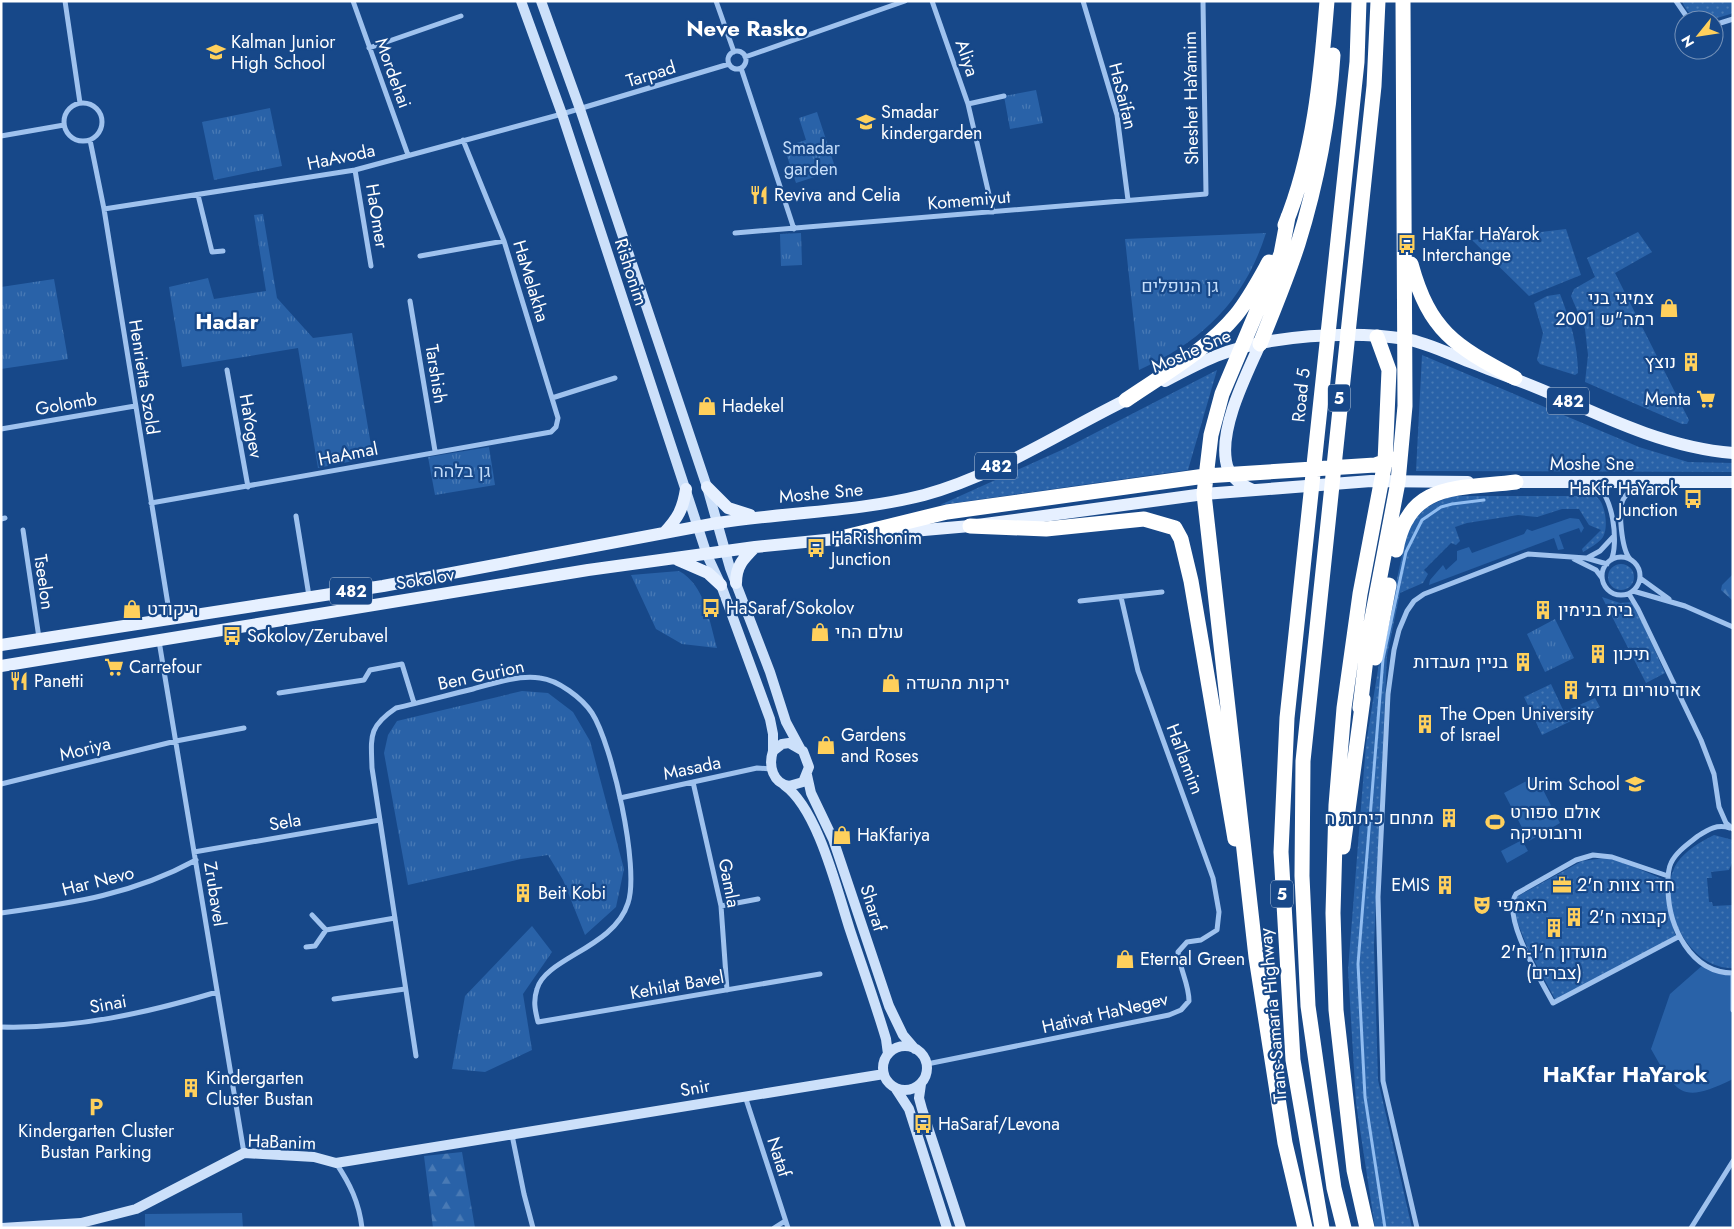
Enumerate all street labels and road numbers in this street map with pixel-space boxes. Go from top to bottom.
street label: Sheshet HaYamim [1177,31,1205,165]
street label: Mordehai [368,34,418,112]
street label: Aliya [949,36,985,80]
street label: Tarpad [623,54,679,94]
street label: HaSaifan [1102,60,1144,132]
street label: HaAvoda [305,137,377,177]
street label: HaOmer [359,182,395,251]
street label: Komemiyut [926,183,1012,217]
street label: Rishonim [608,235,654,309]
street label: HaMelakha [506,237,556,325]
street label: Henrietta Szold [122,317,166,437]
street label: Moshe Sne [1147,323,1235,379]
street label: Tarshish [419,343,453,405]
street label: Road 5 [1285,367,1317,423]
road number: 5 [1328,384,1350,412]
street label: Golomb [33,386,99,422]
road number: 482 [1547,388,1589,414]
street label: HaYogev [233,392,269,460]
street label: HaAmal [316,435,380,473]
street label: Moshe Sne [1550,451,1634,477]
road number: 482 [975,452,1017,480]
street label: Moshe Sne [778,476,864,510]
street label: Tseelon [27,553,61,611]
street label: Sokolov [394,562,456,596]
road number: 482 [330,578,372,604]
street label: Ben Gurion [435,653,527,697]
street label: HaTlamim [1160,720,1210,798]
street label: Moriya [57,730,113,768]
street label: Masada [661,749,723,787]
street label: Sela [267,806,303,838]
street label: Gamla [712,856,746,910]
street label: Har Nevo [59,859,137,903]
street label: Zrubavel [197,860,233,928]
street label: Sharaf [853,881,893,936]
road number: 5 [1271,881,1293,908]
street label: Trans-Samaria Highway [1252,927,1294,1103]
street label: Kehilat Bavel [628,964,726,1006]
street label: Hativat HaNegev [1039,986,1171,1040]
street label: Sinai [87,988,129,1020]
street label: Snir [678,1072,713,1103]
street label: HaBanim [247,1128,317,1156]
street label: Nataf [760,1134,798,1181]

